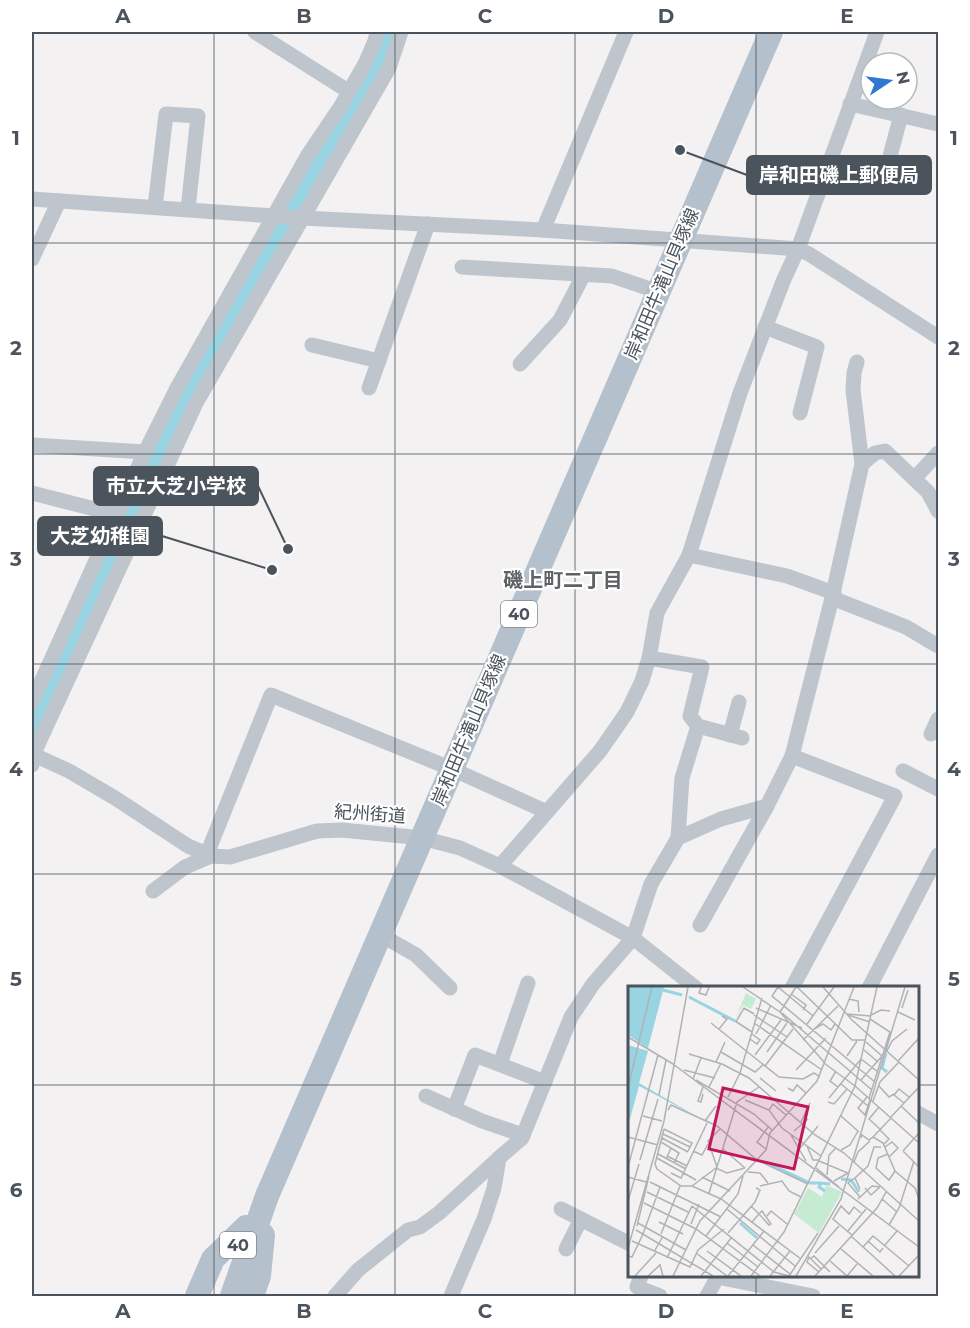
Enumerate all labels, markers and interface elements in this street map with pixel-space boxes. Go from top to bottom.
text: A [114,4,131,28]
text: B [296,4,312,28]
text: C [478,4,493,28]
text: D [658,4,674,28]
text: E [840,4,854,28]
north arrow [859,51,919,111]
text: N [892,69,914,86]
text: 1 [12,126,20,150]
text: 1 [950,126,958,150]
callout: 岸和田磯上郵便局 [747,156,931,194]
text: 岸和田磯上郵便局 [759,163,919,187]
street label: 岸和田牛滝山貝塚線 [620,205,704,363]
text: 2 [10,336,22,360]
text: 2 [948,336,960,360]
callout: 市立大芝小学校 [94,467,258,505]
text: 市立大芝小学校 [106,474,246,498]
callout: 大芝幼稚園 [38,517,162,555]
text: 大芝幼稚園 [50,524,150,548]
text: 3 [9,547,22,571]
text: 3 [947,547,960,571]
district label: 磯上町二丁目 [503,568,623,592]
road number: 40 [501,601,537,627]
street label: 岸和田牛滝山貝塚線 [427,651,511,809]
text: 4 [9,757,23,781]
text: 4 [947,757,961,781]
street label: 紀州街道 [333,801,407,827]
text: 5 [10,967,22,991]
text: 5 [948,967,960,991]
inset map [628,986,919,1277]
text: 6 [10,1178,23,1202]
text: 6 [948,1178,961,1202]
road number: 40 [220,1232,256,1258]
text: A [114,1299,131,1323]
text: B [296,1299,312,1323]
text: C [478,1299,493,1323]
text: D [658,1299,674,1323]
text: E [840,1299,854,1323]

